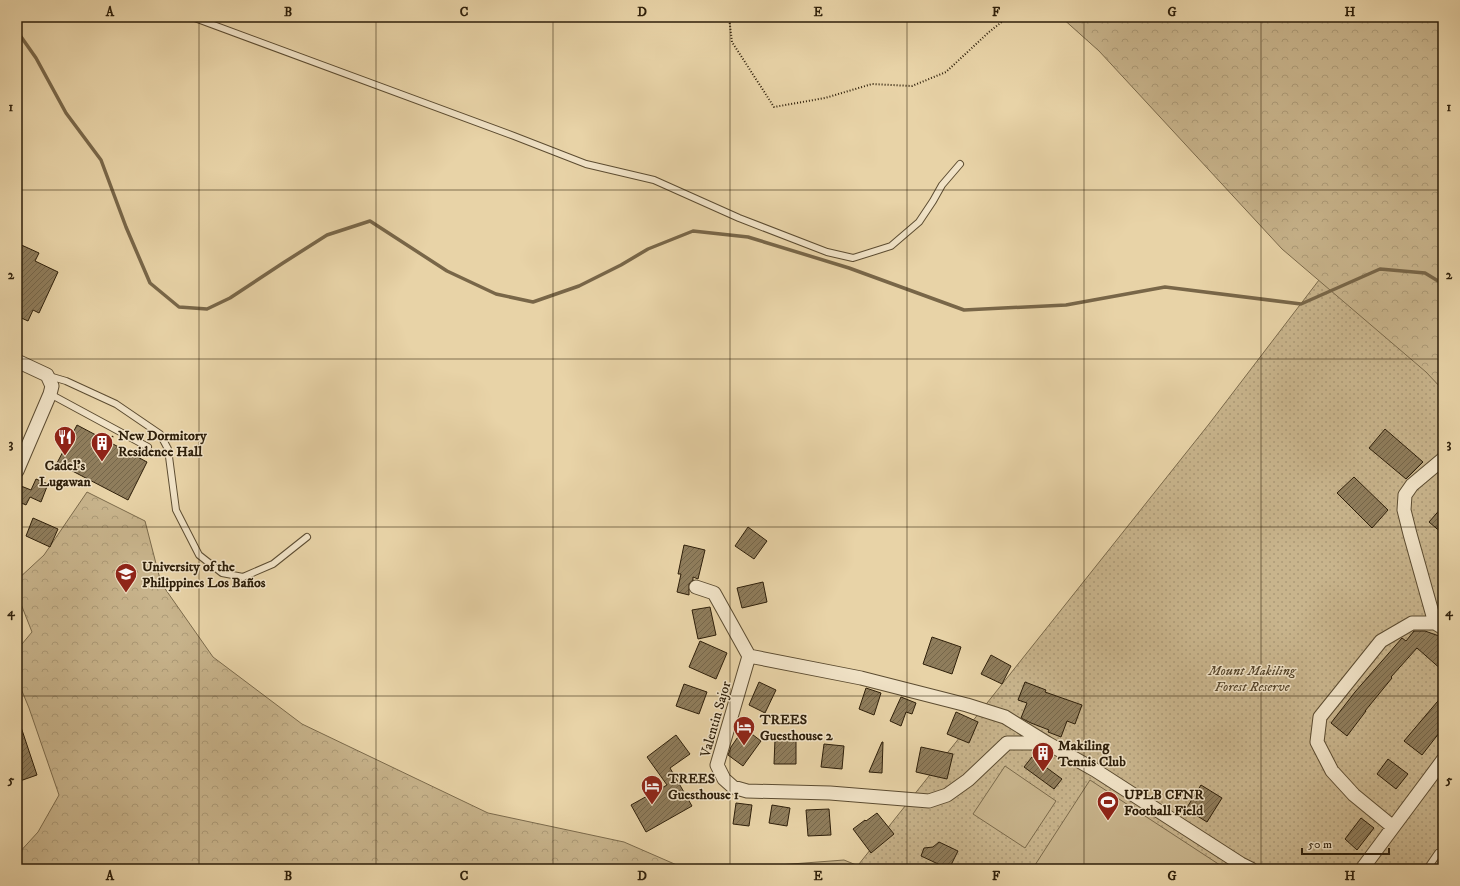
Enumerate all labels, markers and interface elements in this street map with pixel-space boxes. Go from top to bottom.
text: A [105,4,115,20]
text: B [284,4,292,20]
text: C [460,4,469,20]
text: D [637,4,647,20]
text: E [813,4,823,20]
text: F [992,4,1001,20]
text: G [1167,4,1177,20]
text: H [1345,4,1356,20]
text: 1 [9,99,14,115]
text: 1 [1447,99,1452,115]
text: 2 [8,267,15,283]
text: 2 [1446,267,1453,283]
restaurant icon: Cadel's Lugawan [52,424,78,457]
place label: New Dormitory Residence Hall [118,427,207,461]
building icon: New Dormitory Residence Hall [89,430,115,463]
text: 3 [9,436,14,452]
text: 3 [1447,436,1452,452]
place label: Cadel's Lugawan [39,457,92,491]
place label: University of the Philippines Los Baños [142,558,266,592]
school or university icon: University of the Philippines Los Baños [113,561,139,594]
text: 4 [6,604,15,621]
text: 4 [1444,604,1453,621]
park label: Mount Makiling Forest Reserve [1207,662,1297,696]
street label: Valentin Sajor [696,678,736,760]
place label: TREES Guesthouse 2 [759,711,834,745]
hotel icon: TREES Guesthouse 2 [731,714,757,747]
place label: Makiling Tennis Club [1057,737,1126,771]
building icon: Makiling Tennis Club [1030,740,1056,773]
place label: TREES Guesthouse 1 [667,770,739,804]
text: 5 [7,772,15,788]
text: 5 [1445,772,1453,788]
hotel icon: TREES Guesthouse 1 [639,773,665,806]
place label: UPLB CFNR Football Field [1124,786,1204,820]
sports icon: UPLB CFNR Football Field [1095,789,1121,822]
scale bar [1302,830,1389,856]
text: 50 m [1308,837,1332,852]
text: A [105,868,115,884]
text: B [284,868,292,884]
text: C [460,868,469,884]
text: D [637,868,647,884]
text: E [813,868,823,884]
text: F [992,868,1001,884]
text: G [1167,868,1177,884]
text: H [1345,868,1356,884]

